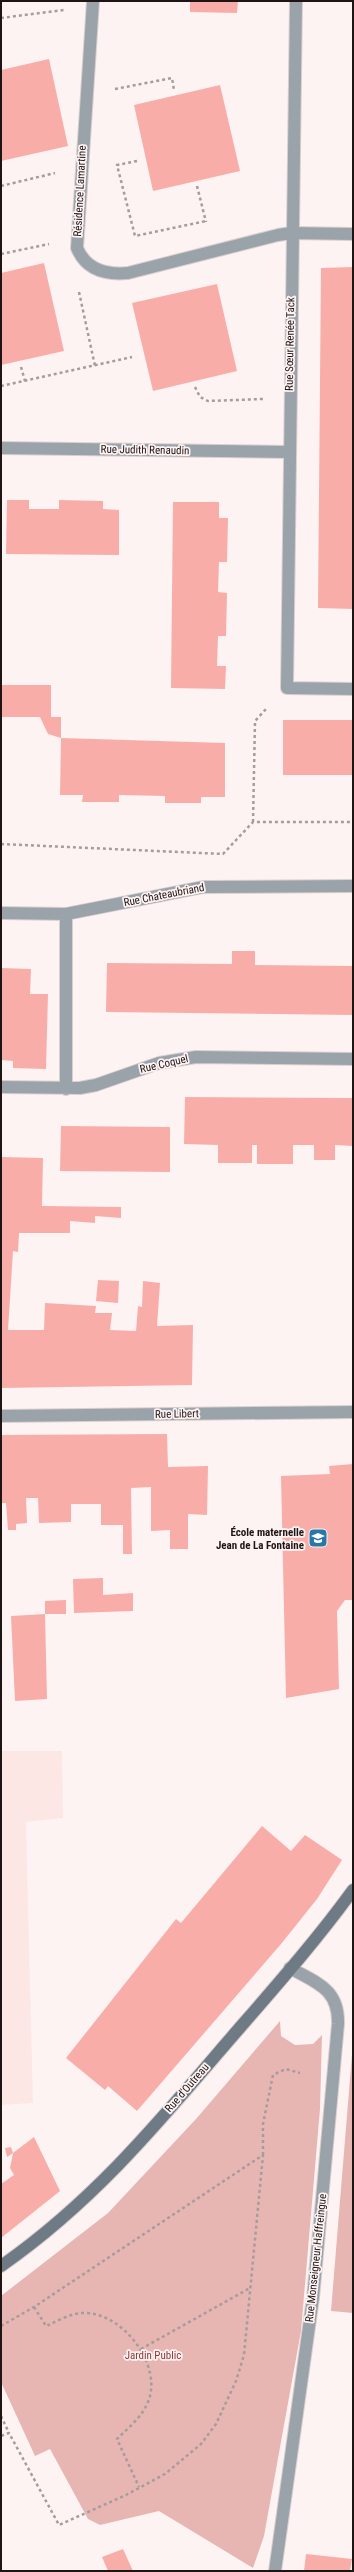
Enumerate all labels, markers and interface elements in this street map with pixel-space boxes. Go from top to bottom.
street label: Résidence Lamartine [71,145,89,237]
street label: Rue Sœur Renée Tack [283,297,297,391]
street label: Rue Judith Renaudin [101,443,189,457]
street label: Rue Chateaubriand [123,881,205,909]
street label: Rue Coquel [139,1052,189,1076]
street label: Rue Libert [155,1407,199,1421]
place label: École maternelle Jean de La Fontaine [216,1526,304,1552]
school or university icon: École maternelle Jean de La Fontaine [307,1527,329,1549]
street label: Rue d'Outreau [162,2061,212,2115]
street label: Rue Monseigneur Haffreingue [303,2193,329,2323]
park label: Jardin Public [125,2349,181,2362]

